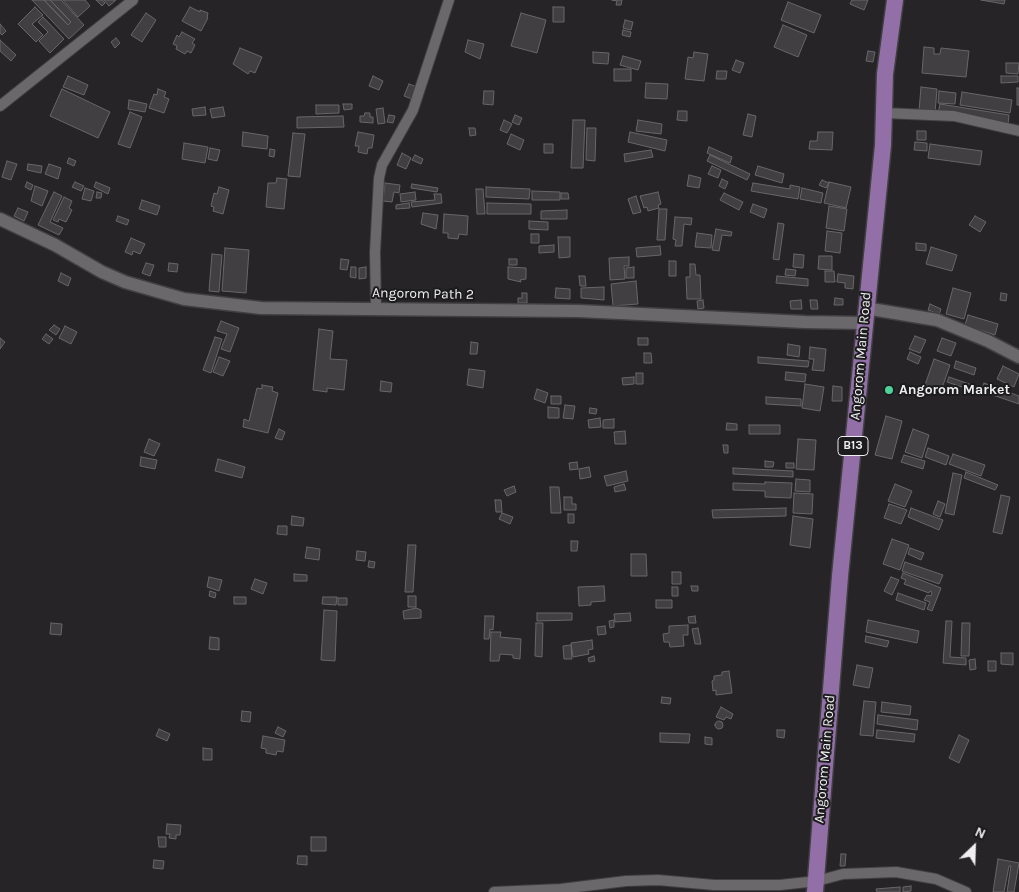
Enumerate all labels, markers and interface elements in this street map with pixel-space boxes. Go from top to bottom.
street label: Angorom Path 2 [372,285,474,303]
street label: Angorom Main Road [847,291,875,421]
place label: Angorom Market [899,382,1010,398]
marker: Angorom Market [883,384,895,396]
road number: B13 [838,436,868,456]
street label: Angorom Main Road [811,694,839,824]
north arrow [949,822,999,872]
text: N [972,823,988,843]

